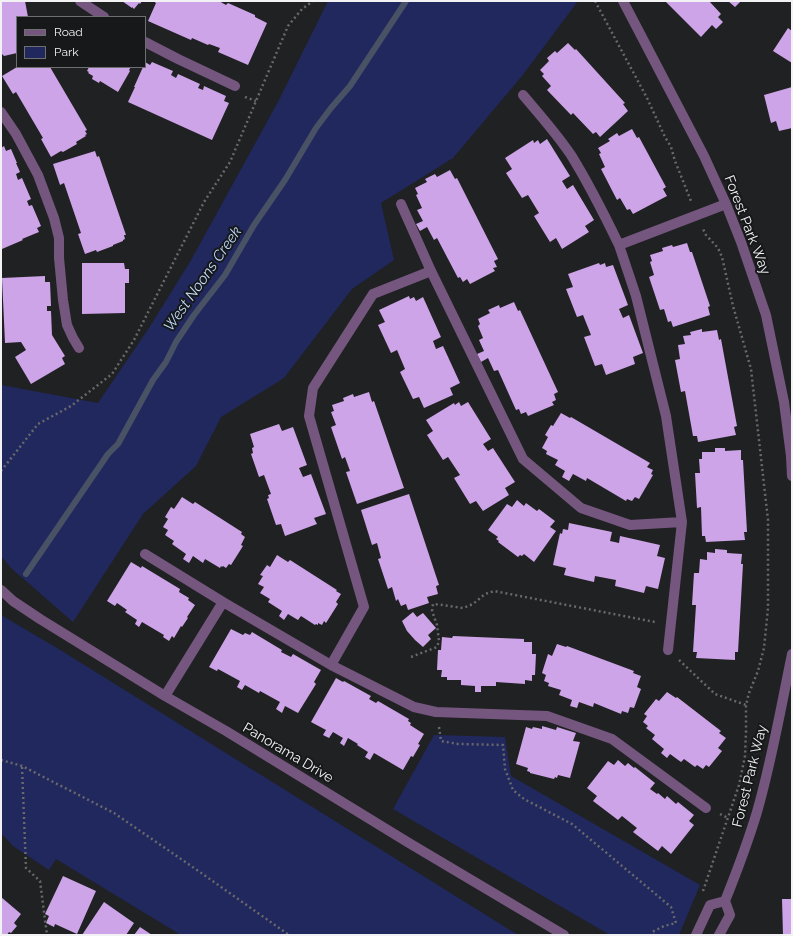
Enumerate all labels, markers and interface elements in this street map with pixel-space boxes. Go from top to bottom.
legend [16,16,146,68]
text: Road [54,25,83,39]
text: Park [54,45,79,59]
street label: Forest Park Way [720,173,774,277]
water label: West Noons Creek [160,223,246,335]
street label: Panorama Drive [240,719,336,787]
street label: Forest Park Way [729,723,771,829]

